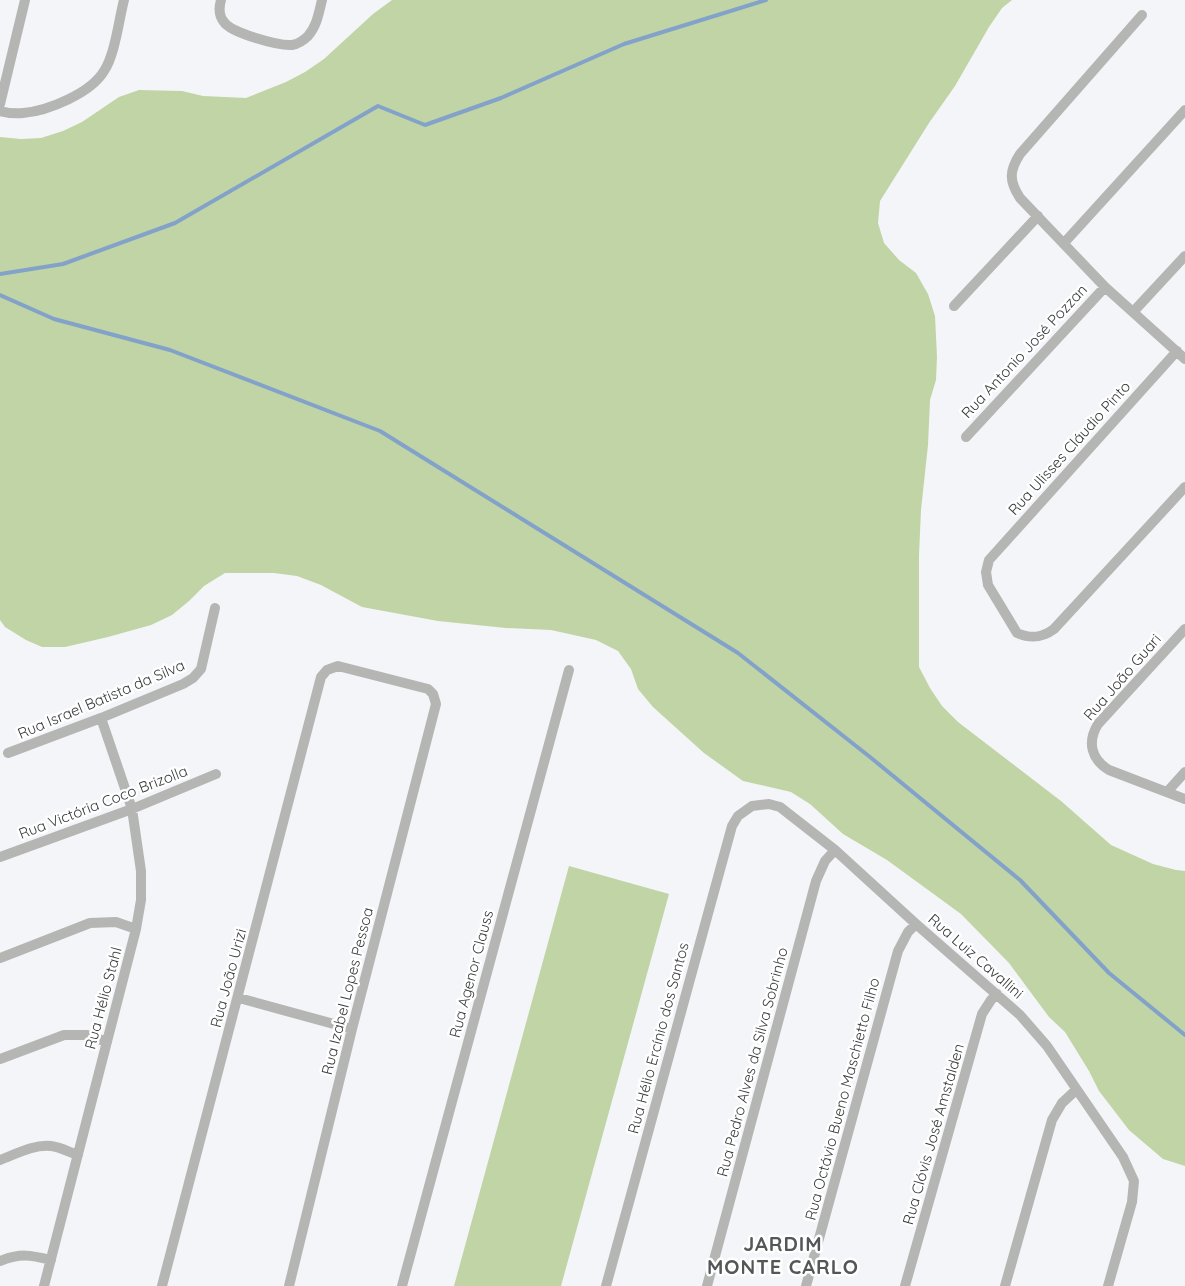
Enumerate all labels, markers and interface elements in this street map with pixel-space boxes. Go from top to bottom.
street label: Rua Antonio José Pozzan [957,280,1091,422]
street label: Rua Ulisses Cláudio Pinto [1004,377,1134,519]
street label: Rua João Guari [1079,630,1165,724]
street label: Rua Israel Batista da Silva [15,655,187,743]
street label: Rua Victória Coco Brizolla [16,761,190,843]
street label: Rua Izabel Lopes Pessoa [317,905,377,1077]
street label: Rua Agenor Clauss [445,908,497,1040]
street label: Rua Luiz Cavallini [924,909,1028,1003]
street label: Rua João Urizi [206,926,250,1030]
street label: Rua Hélio Ercínio dos Santos [623,940,693,1136]
street label: Rua Hélio Stahl [80,945,126,1051]
street label: Rua Pedro Alves da Silva Sobrinho [712,945,792,1179]
street label: Rua Octávio Bueno Maschietto Filho [800,976,884,1222]
street label: Rua Clóvis José Amstalden [898,1041,968,1227]
district label: JARDIM MONTE CARLO [707,1231,859,1279]

